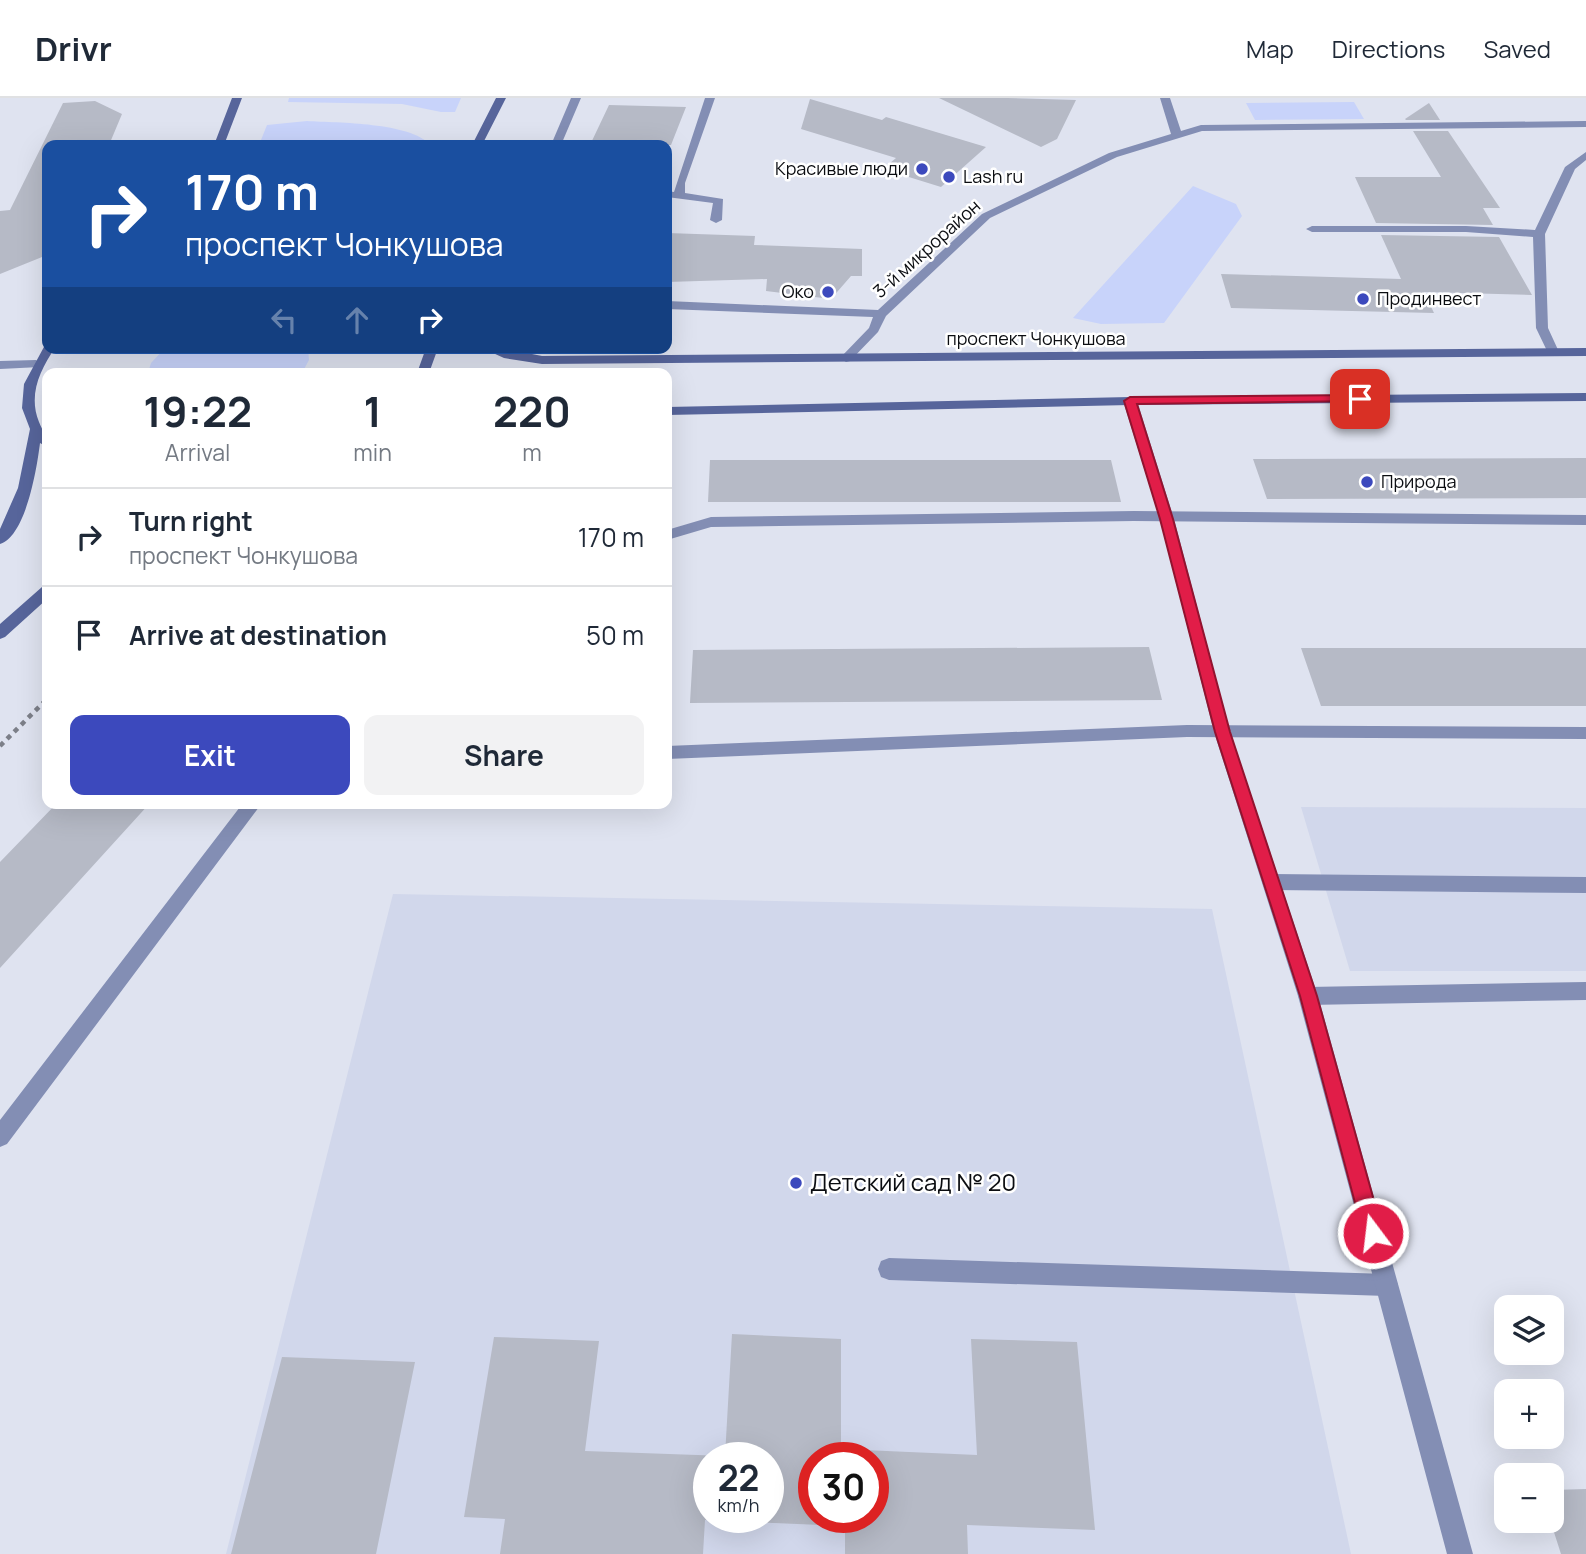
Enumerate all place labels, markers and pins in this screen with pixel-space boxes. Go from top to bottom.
place label: Красивые люди [775,156,908,180]
marker: Красивые люди [914,161,930,177]
place label: Lash ru [963,164,1023,188]
marker: Lash ru [941,169,957,185]
place label: Око [782,279,814,303]
marker: Око [820,284,836,300]
place label: Продинвест [1377,286,1481,310]
marker: Продинвест [1355,291,1371,307]
pin [1330,369,1390,429]
place label: Природа [1381,469,1456,493]
marker: Природа [1359,474,1375,490]
place label: Детский сад № 20 [810,1165,1016,1198]
marker: Детский сад № 20 [788,1175,804,1191]

